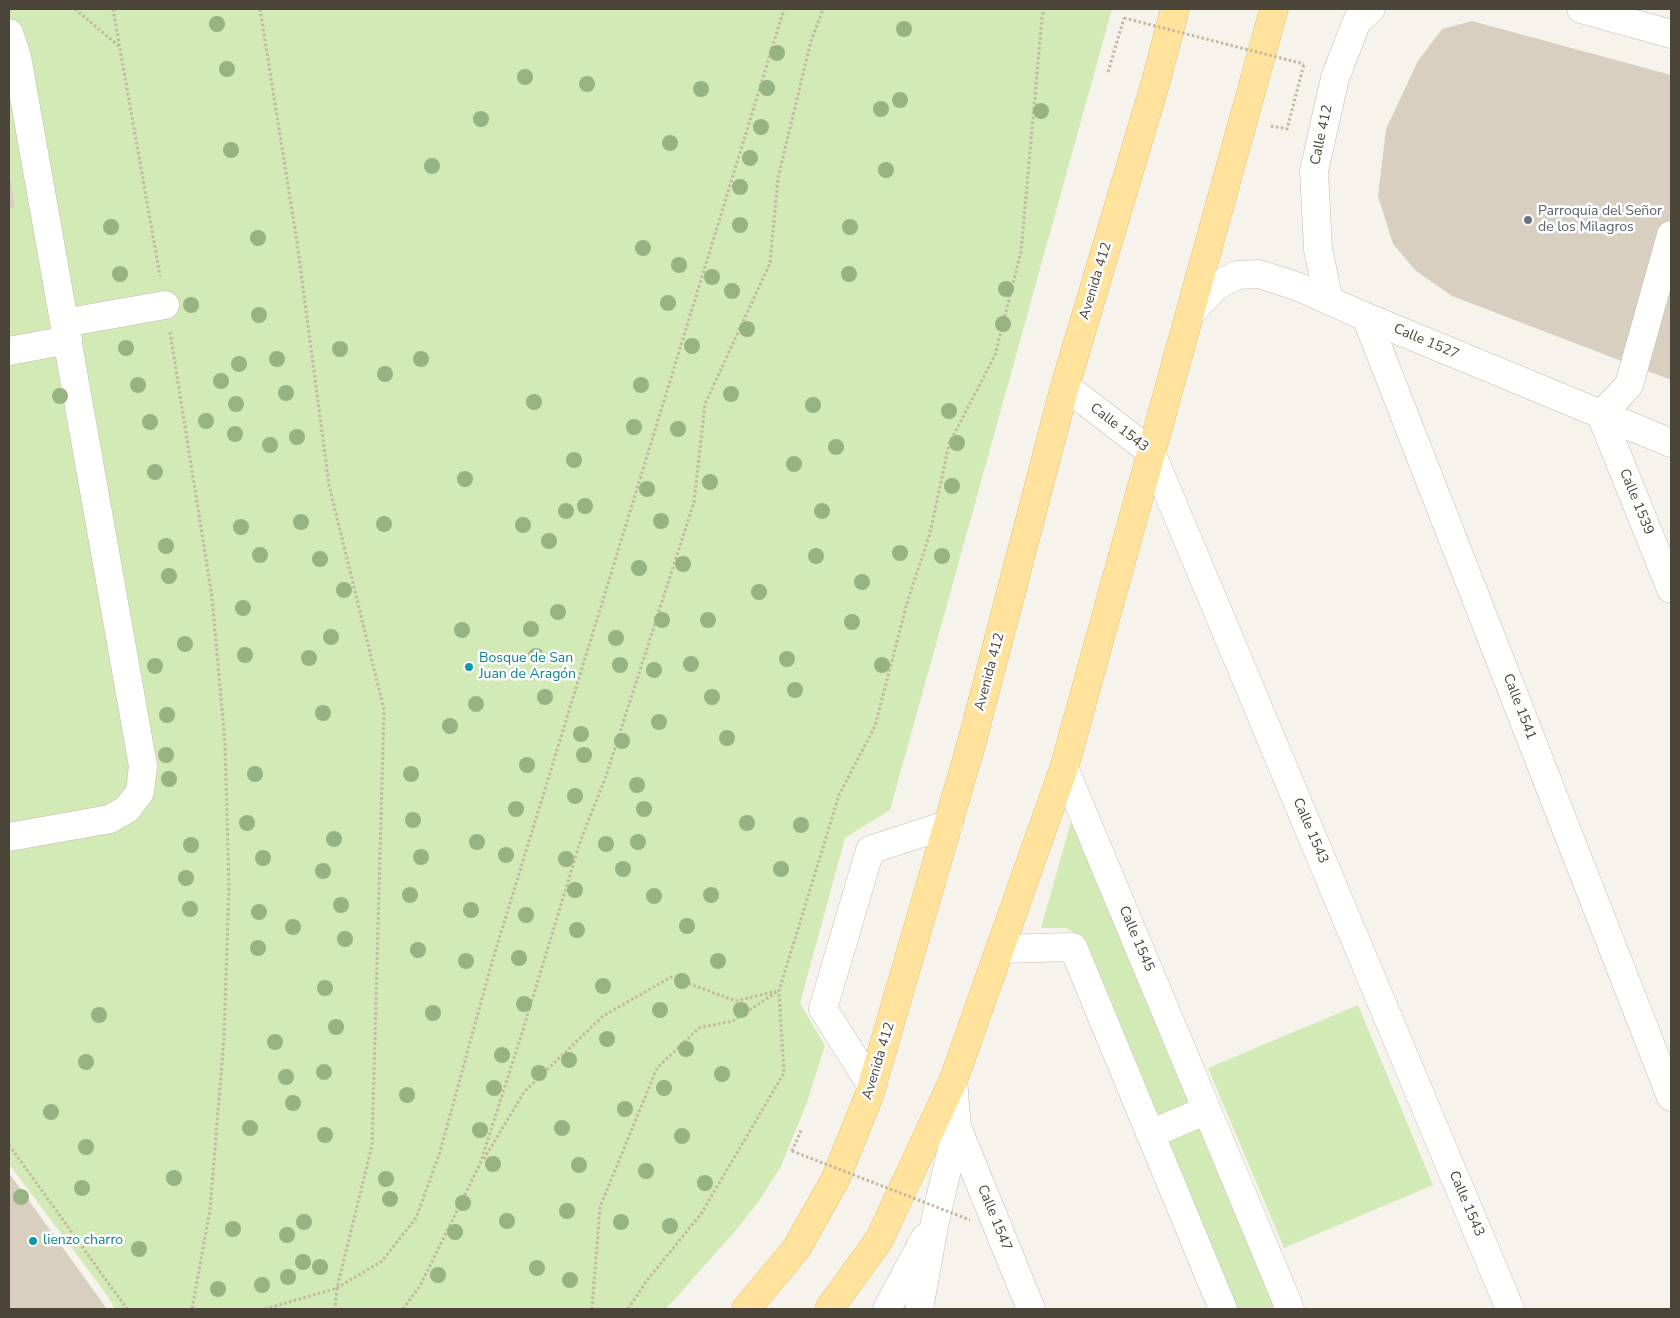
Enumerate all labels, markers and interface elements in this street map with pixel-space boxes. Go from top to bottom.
street label: Calle 412 [1307,103,1337,167]
place label: Parroquia del Señor de los Milagros [1538,204,1662,236]
marker: Parroquia del Señor de los Milagros [1522,214,1534,226]
street label: Avenida 412 [1076,240,1116,322]
street label: Calle 1527 [1391,321,1461,363]
street label: Calle 1543 [1086,400,1152,456]
street label: Calle 1539 [1615,467,1657,537]
street label: Avenida 412 [972,631,1008,713]
place label: Bosque de San Juan de Aragón [479,651,576,684]
marker: Bosque de San Juan de Aragón [463,661,475,673]
street label: Calle 1541 [1499,672,1539,742]
street label: Calle 1543 [1289,796,1331,866]
street label: Calle 1545 [1115,904,1157,974]
street label: Avenida 412 [859,1020,899,1102]
street label: Calle 1543 [1445,1169,1487,1239]
street label: Calle 1547 [973,1183,1015,1253]
place label: lienzo charro [43,1233,123,1249]
marker: lienzo charro [27,1235,39,1247]

